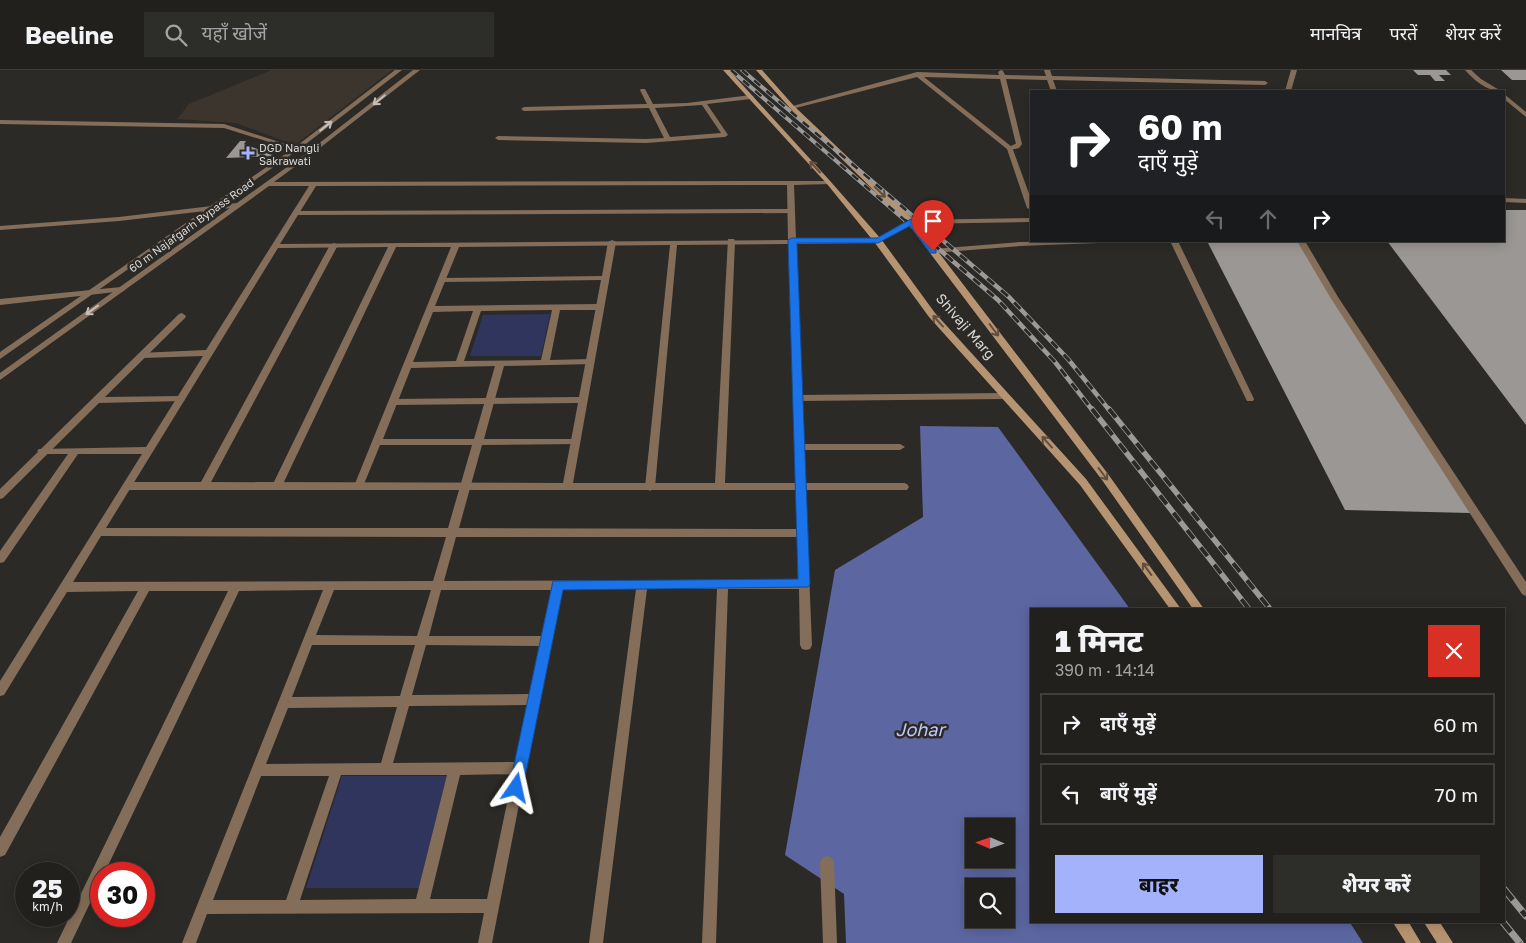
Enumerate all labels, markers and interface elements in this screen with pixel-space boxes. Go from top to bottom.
search box [144,12,494,57]
text: Beeline [25,20,114,49]
icon: search [162,21,190,49]
text: यहाँ खोजें [202,21,267,44]
text: मानचित्र [1310,22,1361,44]
text: परतें [1389,22,1417,44]
text: शेयर करें [1445,22,1501,44]
one-way arrow [372,95,385,106]
text: 60 m [1138,106,1222,148]
icon: right [1055,110,1120,175]
one-way arrow [319,121,333,131]
place label: DGD Nangli Sakrawati [259,141,320,167]
marker: DGD Nangli Sakrawati [241,146,255,160]
text: दाएँ मुड़ें [1138,148,1198,175]
one-way arrow [809,160,821,173]
street label: 60 m Najafgarh Bypass Road [126,175,256,275]
one-way arrow [873,186,886,198]
pin [912,200,954,251]
icon: left [1201,205,1229,233]
icon: ahead [1254,205,1282,233]
icon: right [1307,205,1335,233]
icon: arrive [919,207,947,235]
street label: Shivaji Marg [933,290,999,362]
one-way arrow [85,305,99,315]
one-way arrow [932,315,944,328]
one-way arrow [988,324,999,337]
one-way arrow [1041,435,1053,448]
one-way arrow [1097,467,1108,480]
one-way arrow [1142,562,1152,576]
text: 1 मिनट [1055,623,1143,659]
button: close [1428,625,1480,677]
text: 390 m · 14:14 [1055,660,1155,680]
icon: right [1057,710,1085,738]
text: दाएँ मुड़ें [1100,711,1156,734]
text: 60 m [1433,713,1478,736]
water label: Johar [895,718,947,740]
position arrow [489,761,541,813]
icon: left [1057,780,1085,808]
text: बाएँ मुड़ें [1100,781,1157,804]
text: 70 m [1435,783,1478,806]
north arrow [965,818,1015,868]
map controls [965,818,1015,928]
button: बाहर [1055,855,1263,913]
button: शेयर करें [1273,855,1480,913]
speed limit sign: 30 [90,862,155,927]
text: 25 [32,873,63,904]
button: search [965,878,1015,928]
text: km/h [32,899,63,914]

